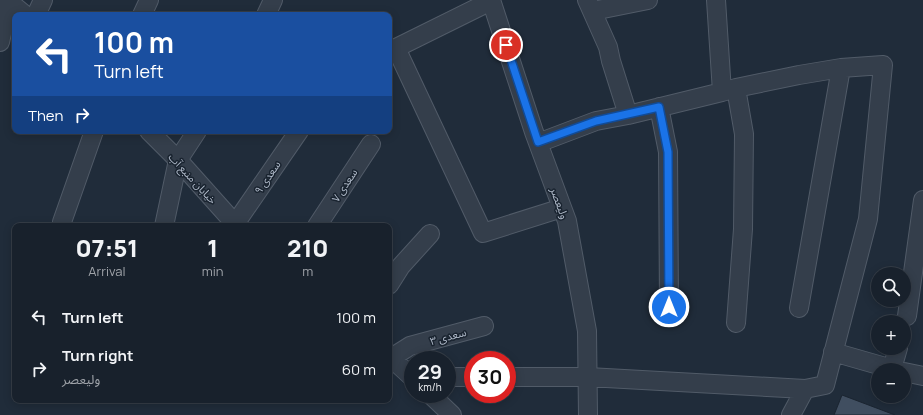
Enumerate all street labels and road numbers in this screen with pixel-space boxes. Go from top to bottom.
street label: خیابان منبع آب [165,149,221,208]
street label: سعدی ۹ [250,157,284,197]
street label: سعدی ۷ [328,165,361,205]
street label: ولیعصر [547,184,573,221]
street label: سعدی ۳ [428,324,468,348]

